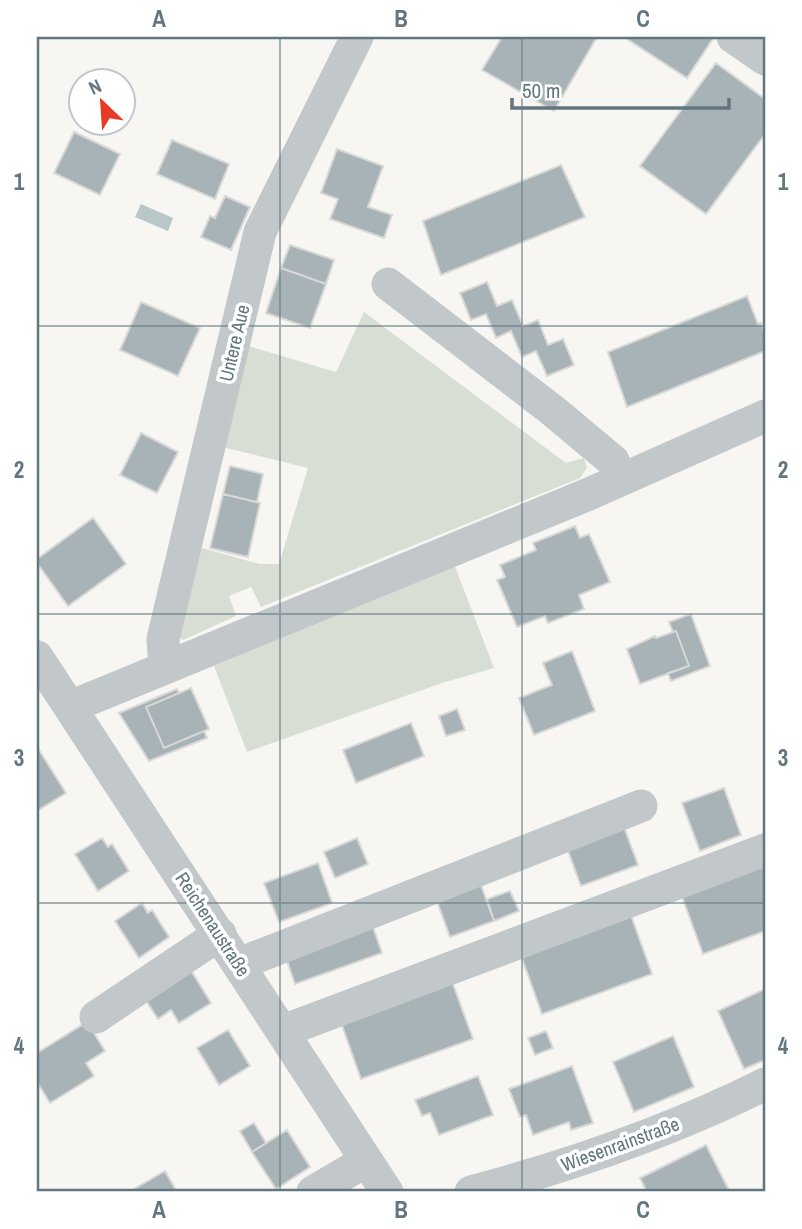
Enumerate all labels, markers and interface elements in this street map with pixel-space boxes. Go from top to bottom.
text: A [152,3,166,34]
text: B [394,3,408,34]
text: C [636,3,650,34]
north arrow [66,66,136,136]
scale bar [512,66,728,110]
text: N [84,72,105,101]
text: 50 m [522,76,560,105]
text: 1 [14,166,25,197]
text: 1 [778,166,789,197]
street label: Untere Aue [213,302,255,384]
text: 2 [14,454,24,485]
text: 2 [778,454,788,485]
text: 3 [14,742,24,773]
text: 3 [778,742,788,773]
street label: Reichenaustraße [170,867,256,981]
text: 4 [14,1030,25,1061]
text: 4 [778,1030,789,1061]
street label: Wiesenrainstraße [557,1111,683,1177]
text: A [152,1194,166,1225]
text: B [394,1194,408,1225]
text: C [636,1194,650,1225]

